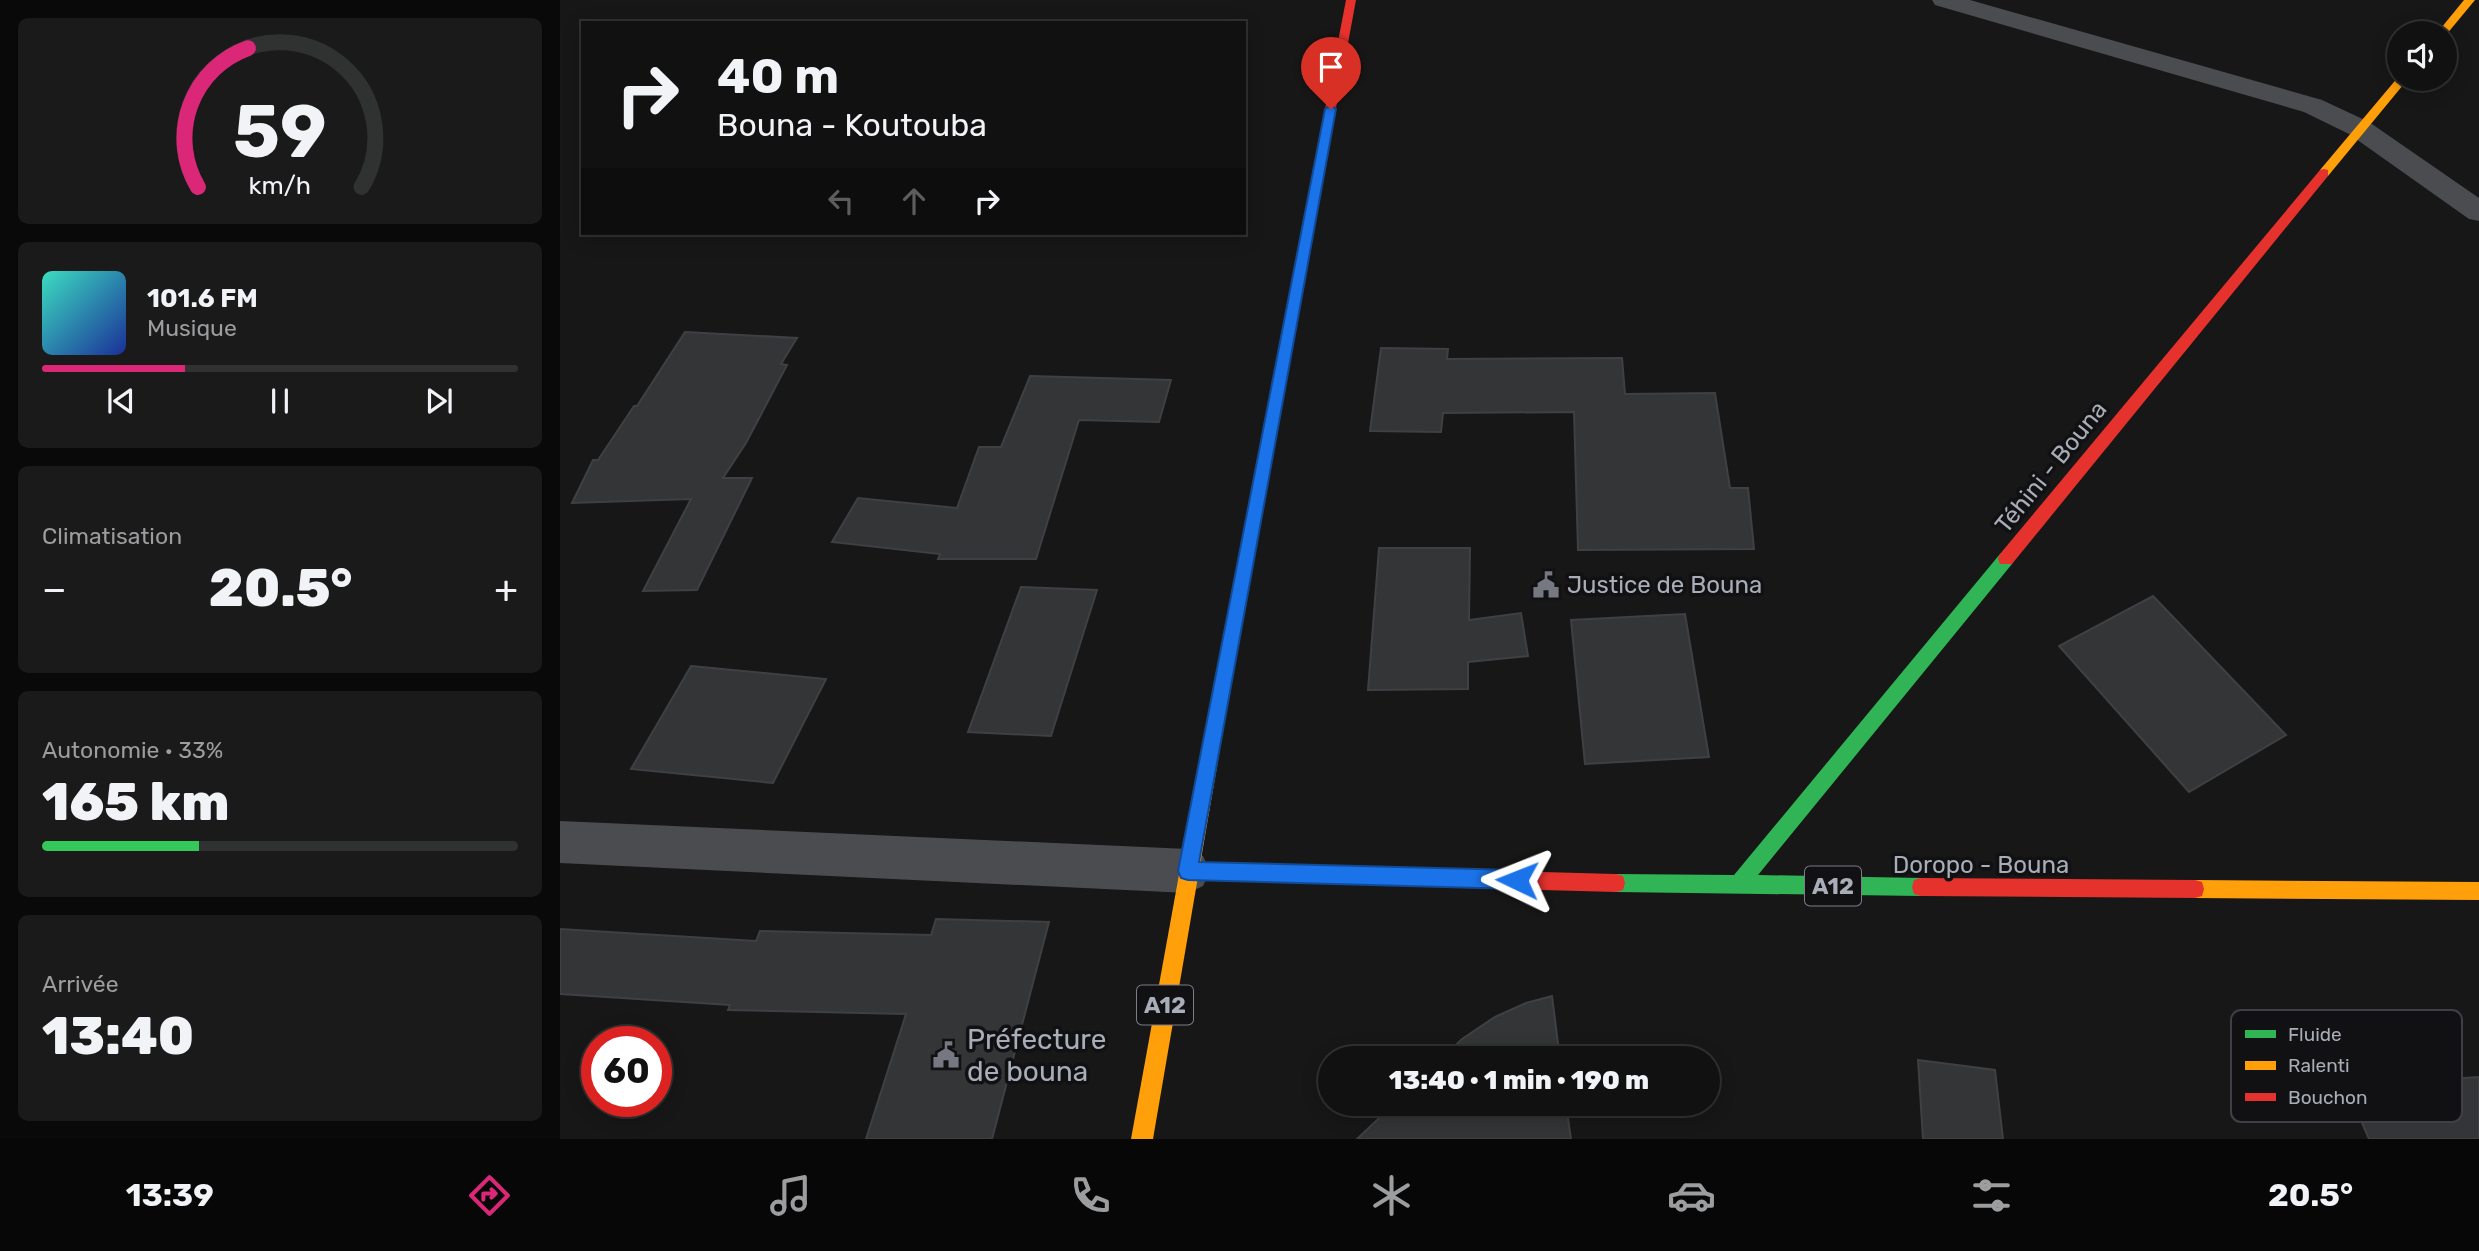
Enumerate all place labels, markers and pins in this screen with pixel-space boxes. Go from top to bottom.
pin [1301,37,1361,109]
public building icon: Justice de Bouna [1531,570,1561,600]
place label: Justice de Bouna [1567,571,1762,599]
place label: Préfecture de bouna [967,1023,1106,1088]
public building icon: Préfecture de bouna [931,1040,961,1070]

